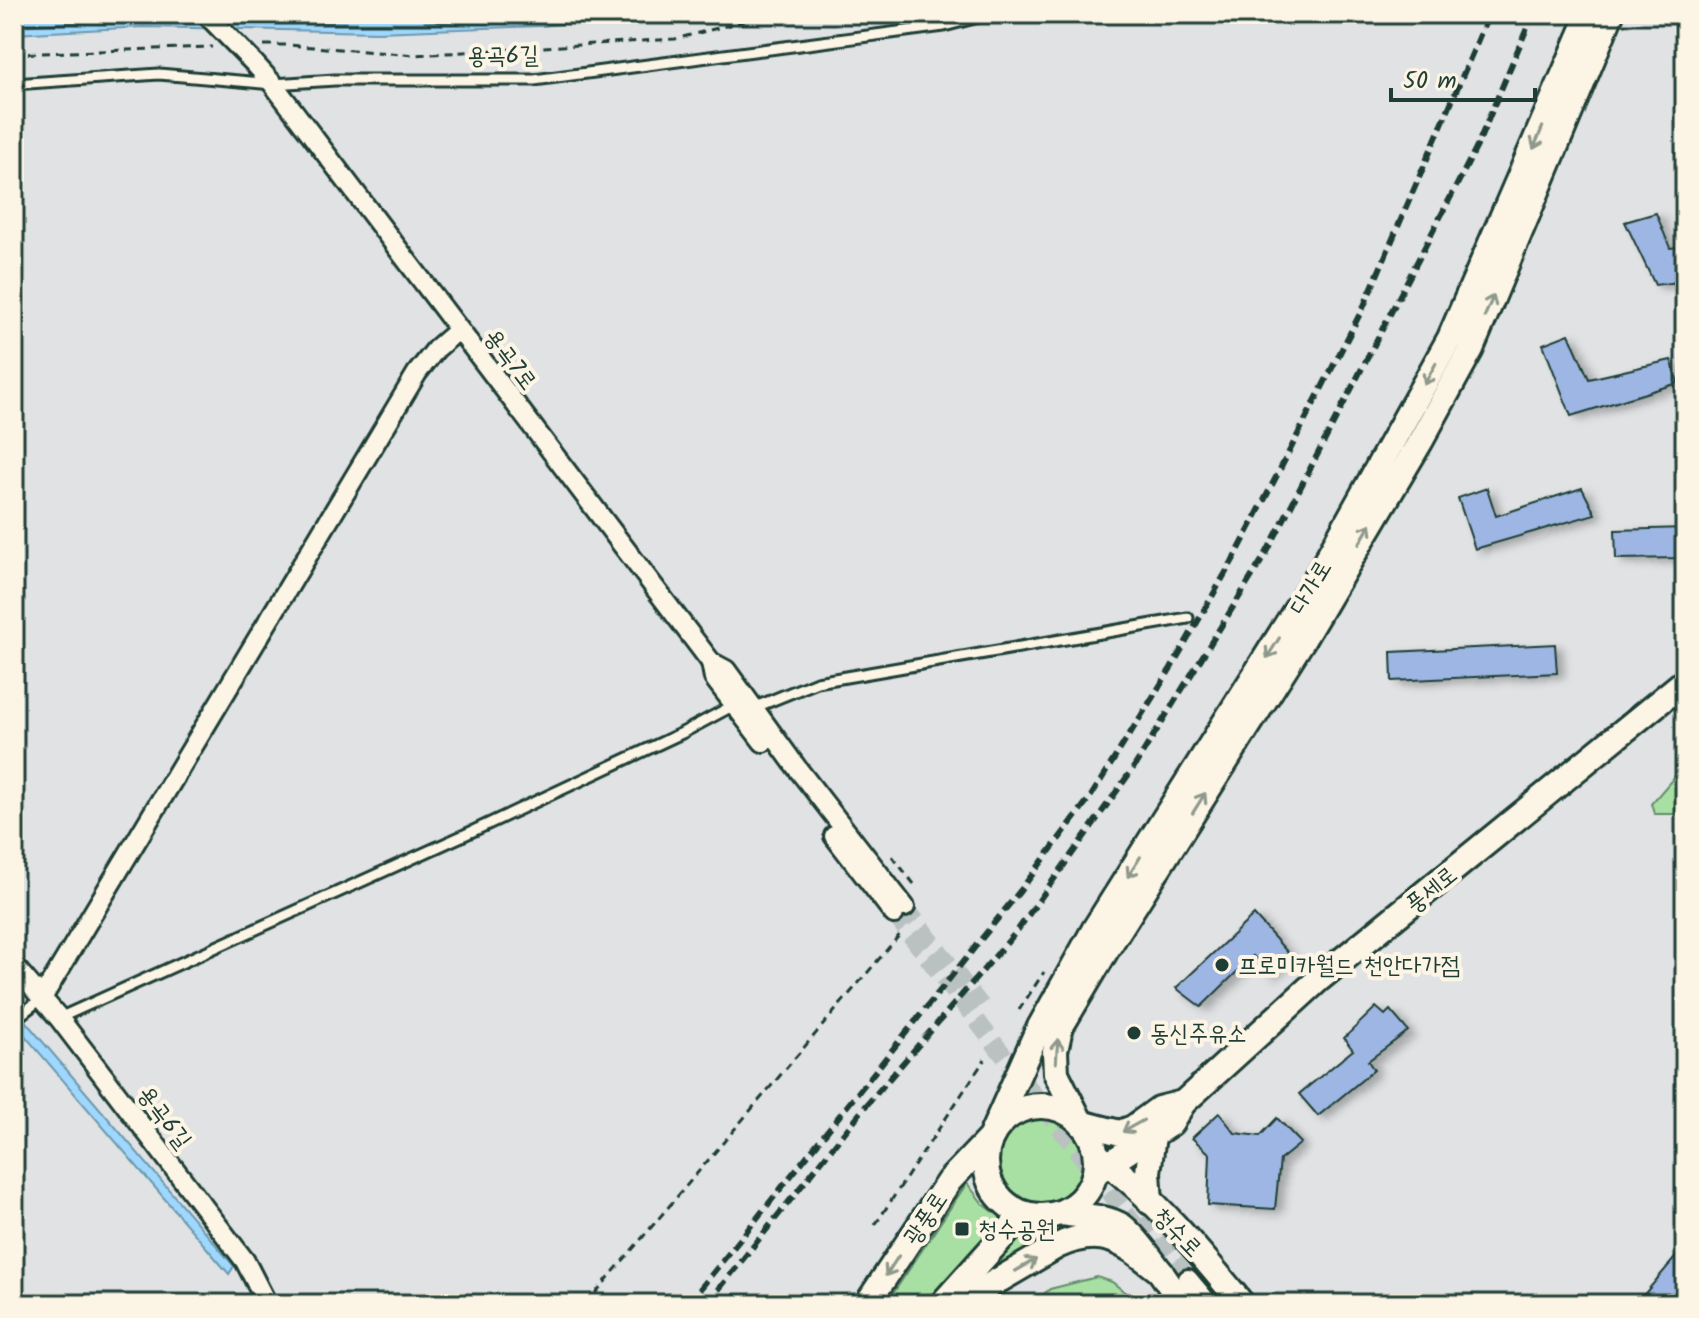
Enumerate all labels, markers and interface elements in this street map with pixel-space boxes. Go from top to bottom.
street label: 용곡6길 [467,36,539,77]
scale bar [1391,52,1535,102]
text: 50 m [1403,62,1457,101]
one-way arrow [1530,125,1545,149]
one-way arrow [1482,294,1497,319]
street label: 용곡7로 [473,321,546,399]
one-way arrow [1422,361,1437,385]
one-way arrow [1357,523,1373,546]
street label: 다가로 [1280,553,1343,623]
one-way arrow [1264,636,1280,659]
one-way arrow [1192,792,1208,815]
one-way arrow [1125,856,1142,878]
street label: 풍세로 [1397,857,1467,924]
place label: 프로미카월드 천안다가점 [1238,947,1460,986]
marker: 프로미카월드 천안다가점 [1213,956,1231,974]
place label: 동신주유소 [1150,1015,1247,1054]
marker: 동신주유소 [1125,1024,1143,1042]
one-way arrow [1050,1038,1065,1065]
street label: 용곡6길 [127,1078,201,1158]
one-way arrow [1122,1118,1146,1134]
street label: 광풍로 [894,1184,959,1254]
street label: 청수로 [1143,1199,1211,1267]
place label: 청수공원 [978,1211,1055,1250]
marker: 청수공원 [953,1220,971,1238]
one-way arrow [884,1255,901,1277]
one-way arrow [1014,1256,1037,1272]

